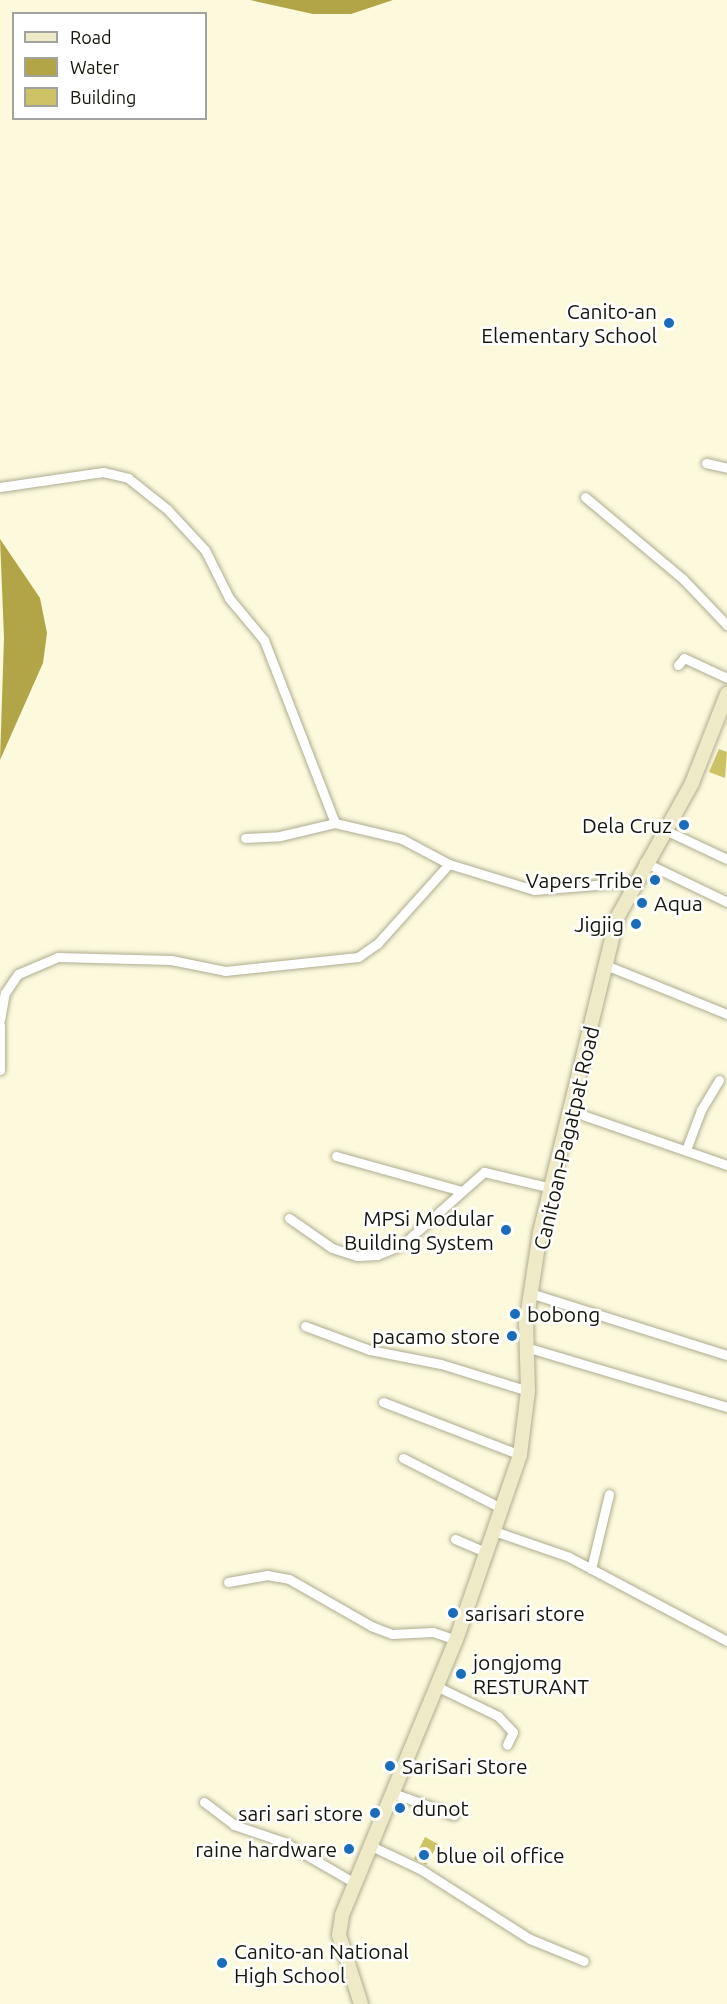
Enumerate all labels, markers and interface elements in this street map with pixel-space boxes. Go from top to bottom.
legend [12,12,207,120]
text: Road [70,27,112,47]
text: Water [70,57,119,77]
text: Building [70,87,136,107]
place label: Canito-an Elementary School [481,298,657,348]
marker: Canito-an Elementary School [662,316,676,330]
place label: Dela Cruz [582,812,672,838]
marker: Dela Cruz [677,818,691,832]
place label: Vapers Tribe [526,867,643,893]
marker: Vapers Tribe [648,873,662,887]
place label: Aqua [654,890,703,916]
marker: Aqua [635,896,649,910]
place label: Jigjig [574,911,624,937]
marker: Jigjig [629,917,643,931]
street label: Canitoan-Pagatpat Road [528,1024,604,1252]
place label: MPSi Modular Building System [344,1205,494,1255]
marker: MPSi Modular Building System [499,1223,513,1237]
place label: bobong [527,1301,600,1327]
marker: bobong [508,1307,522,1321]
place label: pacamo store [372,1323,500,1349]
marker: pacamo store [505,1329,519,1343]
place label: sarisari store [465,1600,585,1626]
marker: sarisari store [446,1606,460,1620]
place label: jongjomg RESTURANT [473,1649,589,1699]
marker: jongjomg RESTURANT [454,1667,468,1681]
place label: SariSari Store [402,1753,528,1779]
marker: SariSari Store [383,1759,397,1773]
place label: dunot [412,1795,469,1821]
place label: sari sari store [238,1800,363,1826]
marker: dunot [393,1801,407,1815]
marker: sari sari store [368,1806,382,1820]
place label: raine hardware [195,1836,337,1862]
marker: raine hardware [342,1842,356,1856]
place label: blue oil office [436,1842,565,1868]
marker: blue oil office [417,1848,431,1862]
place label: Canito-an National High School [234,1938,409,1988]
marker: Canito-an National High School [215,1956,229,1970]

